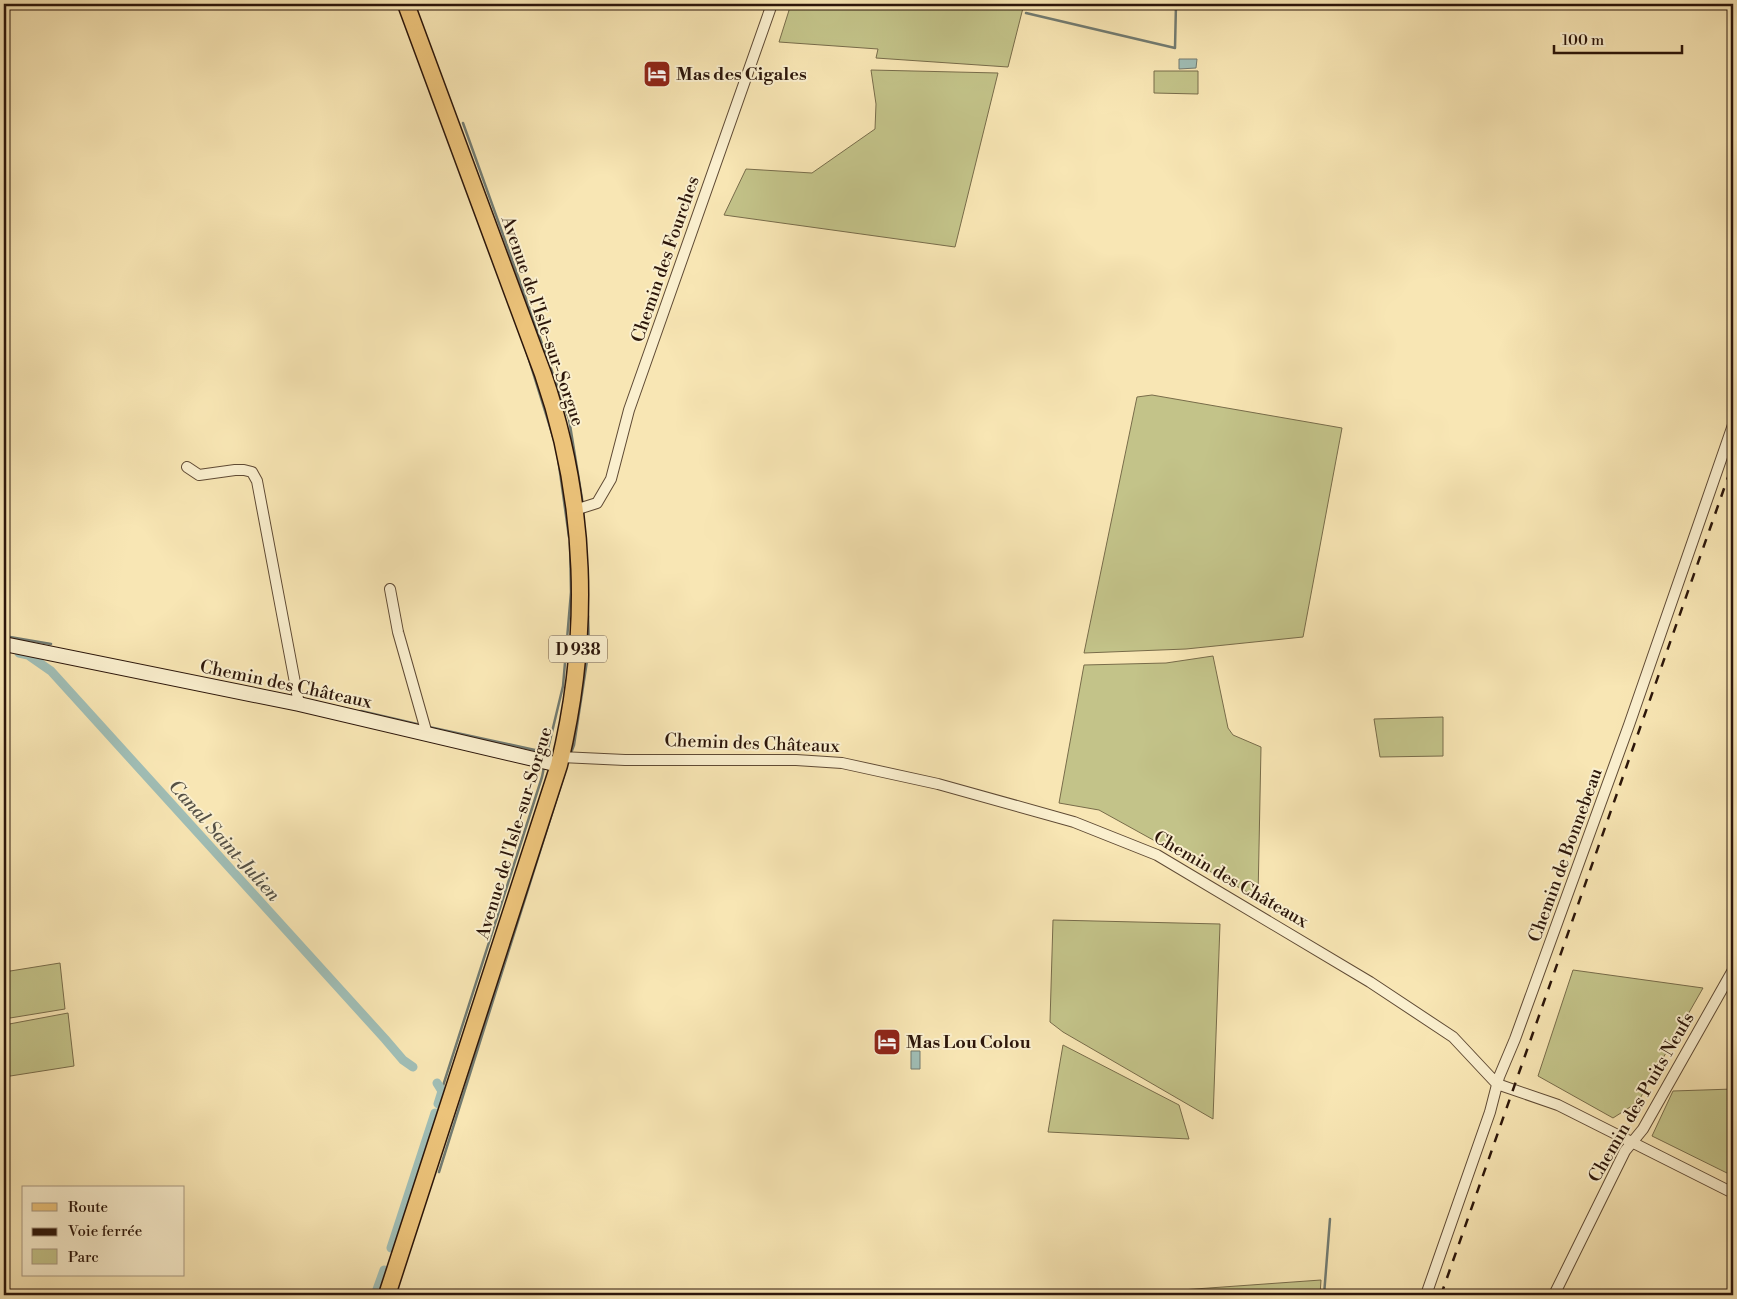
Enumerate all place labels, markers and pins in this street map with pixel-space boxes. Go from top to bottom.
hotel icon: Mas des Cigales [642,59,672,89]
place label: Mas des Cigales [676,63,807,86]
hotel icon: Mas Lou Colou [872,1027,902,1057]
place label: Mas Lou Colou [906,1031,1031,1054]

